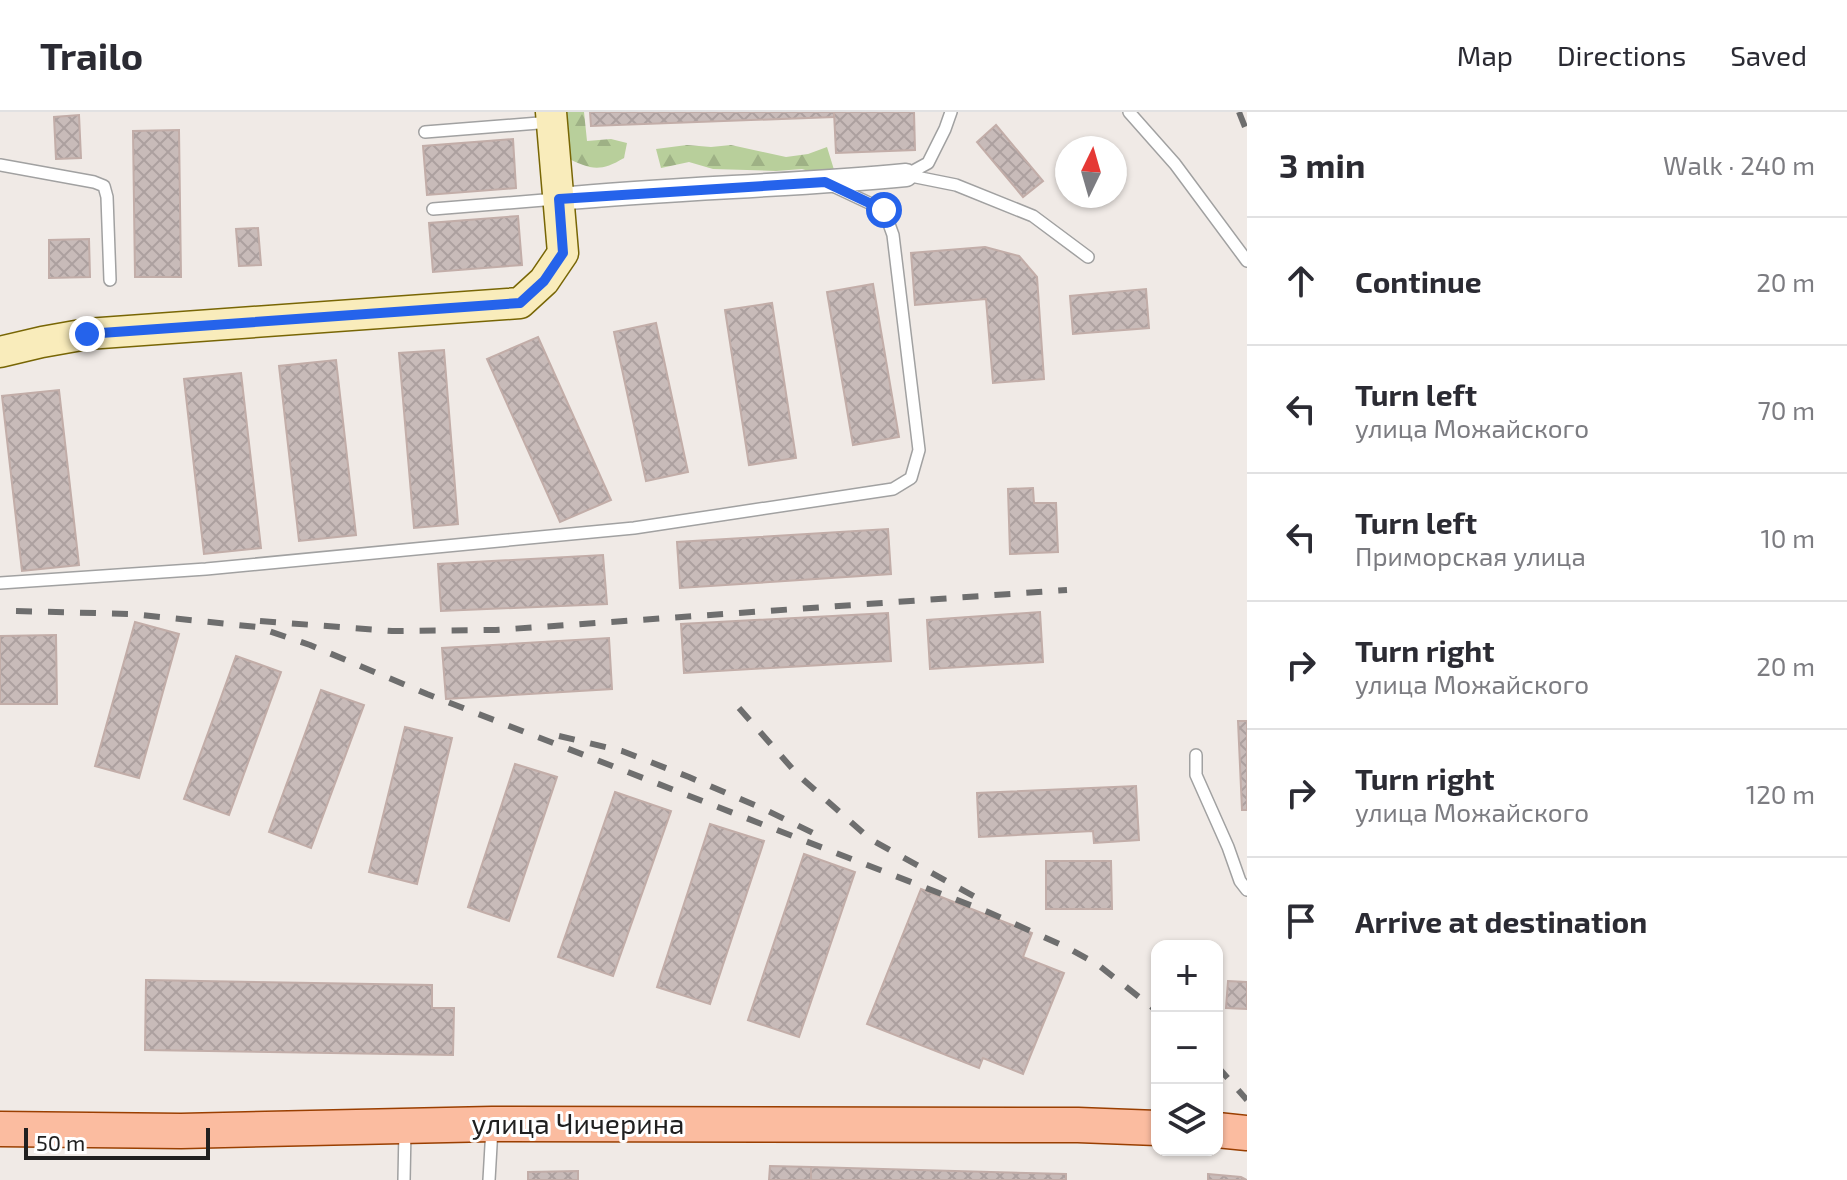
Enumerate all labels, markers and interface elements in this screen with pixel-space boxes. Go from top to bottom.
text: Trailo [40,32,143,78]
text: Map [1457,38,1513,72]
text: Directions [1557,38,1686,72]
text: Saved [1730,38,1807,72]
north arrow [1055,136,1127,208]
text: 3 min [1279,144,1365,185]
text: Walk · 240 m [1663,149,1815,180]
route start [866,192,902,228]
icon: ahead [1279,259,1323,303]
text: Continue [1355,263,1482,299]
text: 20 m [1756,266,1815,297]
route end [69,316,105,352]
text: Turn left [1355,376,1477,412]
icon: left [1279,387,1323,431]
text: 70 m [1757,394,1815,425]
text: улица Можайского [1355,412,1589,443]
text: Turn left [1355,504,1477,540]
icon: left [1279,515,1323,559]
text: 10 m [1760,522,1815,553]
text: Приморская улица [1355,540,1586,571]
text: Turn right [1355,632,1495,668]
icon: right [1279,643,1323,687]
text: 20 m [1756,650,1815,681]
text: улица Можайского [1355,668,1589,699]
text: Turn right [1355,760,1495,796]
icon: right [1279,771,1323,815]
text: 120 m [1746,778,1815,809]
text: улица Можайского [1355,796,1589,827]
icon: arrive [1279,899,1323,943]
text: Arrive at destination [1355,903,1647,939]
map controls [1151,940,1223,1156]
button: + [1151,940,1223,1012]
button: − [1151,1012,1223,1084]
button: layers [1151,1084,1223,1156]
street label: улица Чичерина [472,1106,684,1140]
scale bar [24,1124,210,1160]
text: 50 m [36,1129,85,1155]

